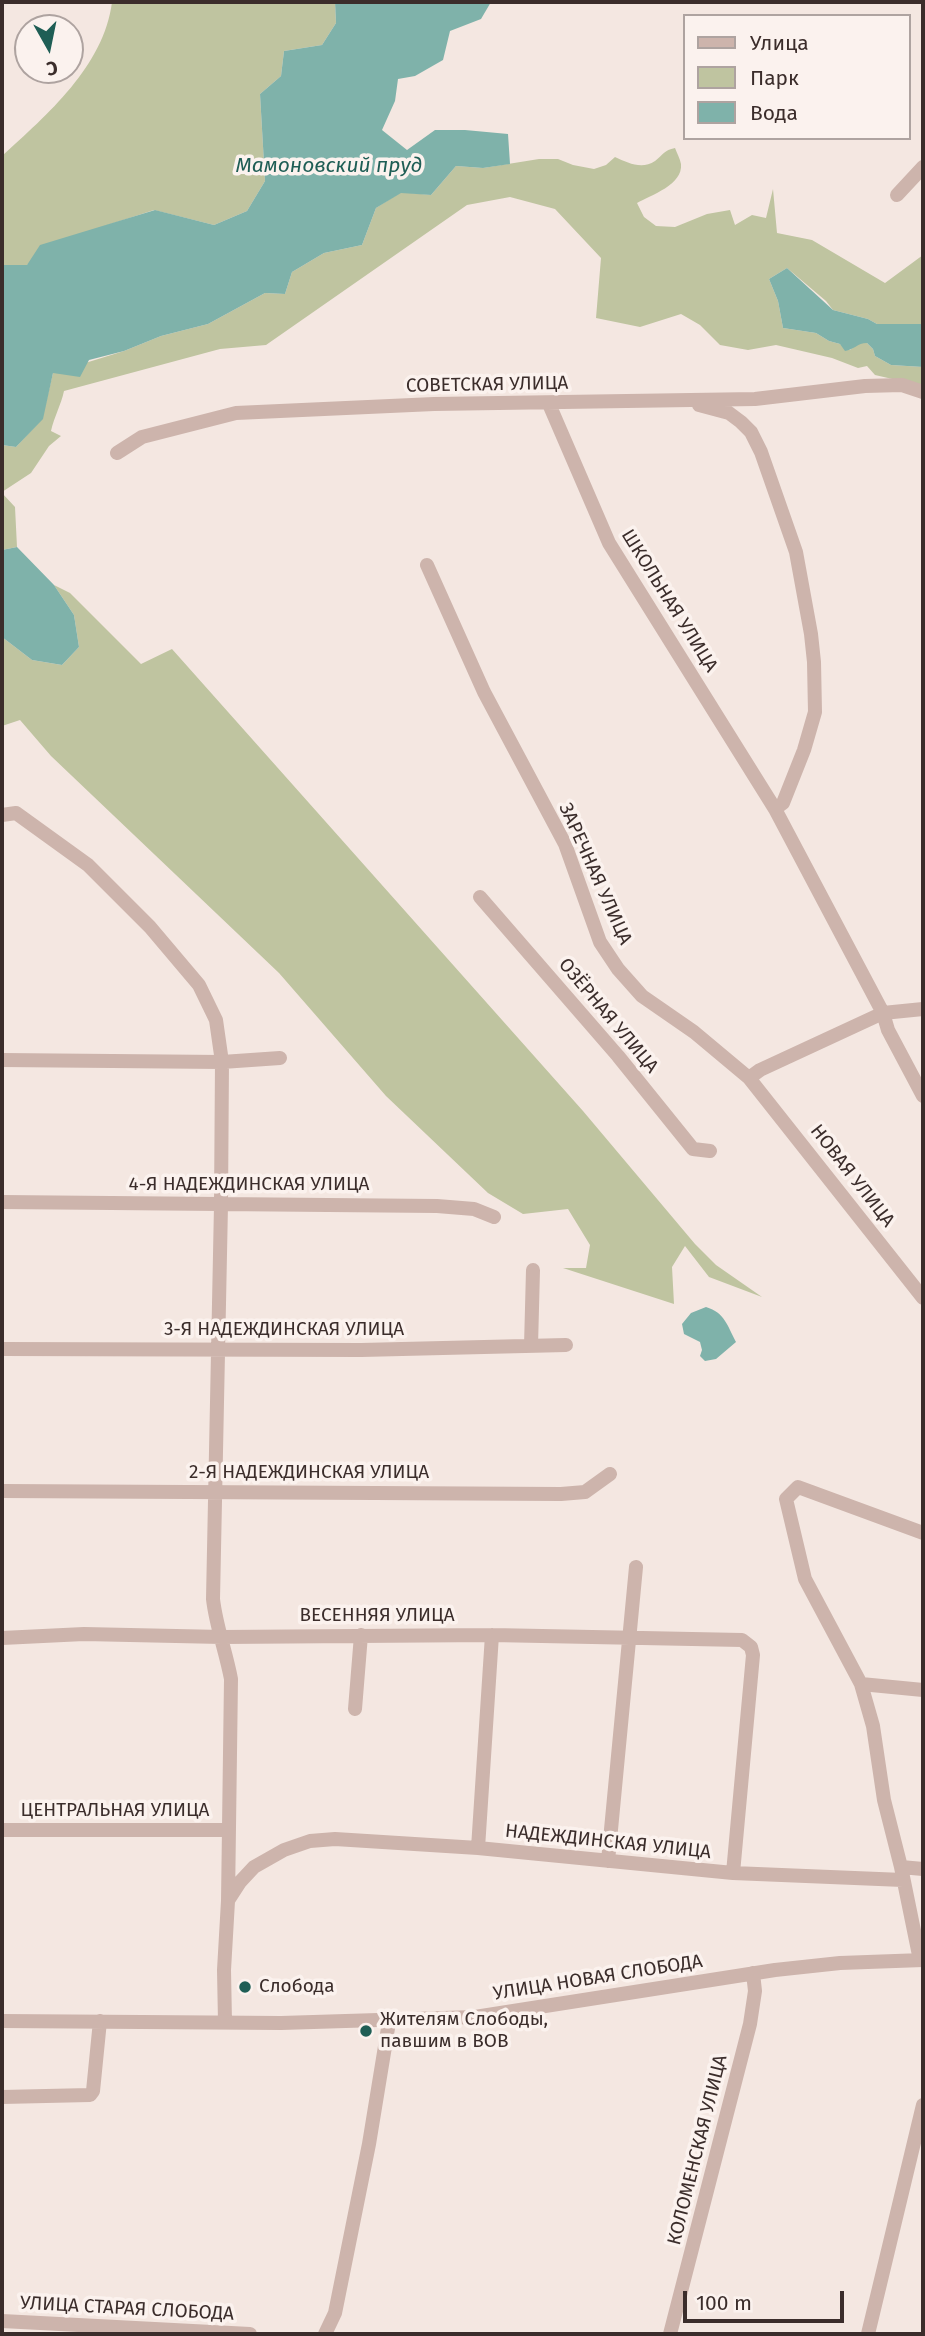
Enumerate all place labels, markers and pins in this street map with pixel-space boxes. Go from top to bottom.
place label: Слобода [259,1976,335,1998]
marker: Слобода [237,1979,253,1995]
place label: Жителям Слободы, павшим в ВОВ [380,2009,548,2053]
marker: Жителям Слободы, павшим в ВОВ [358,2023,374,2039]

